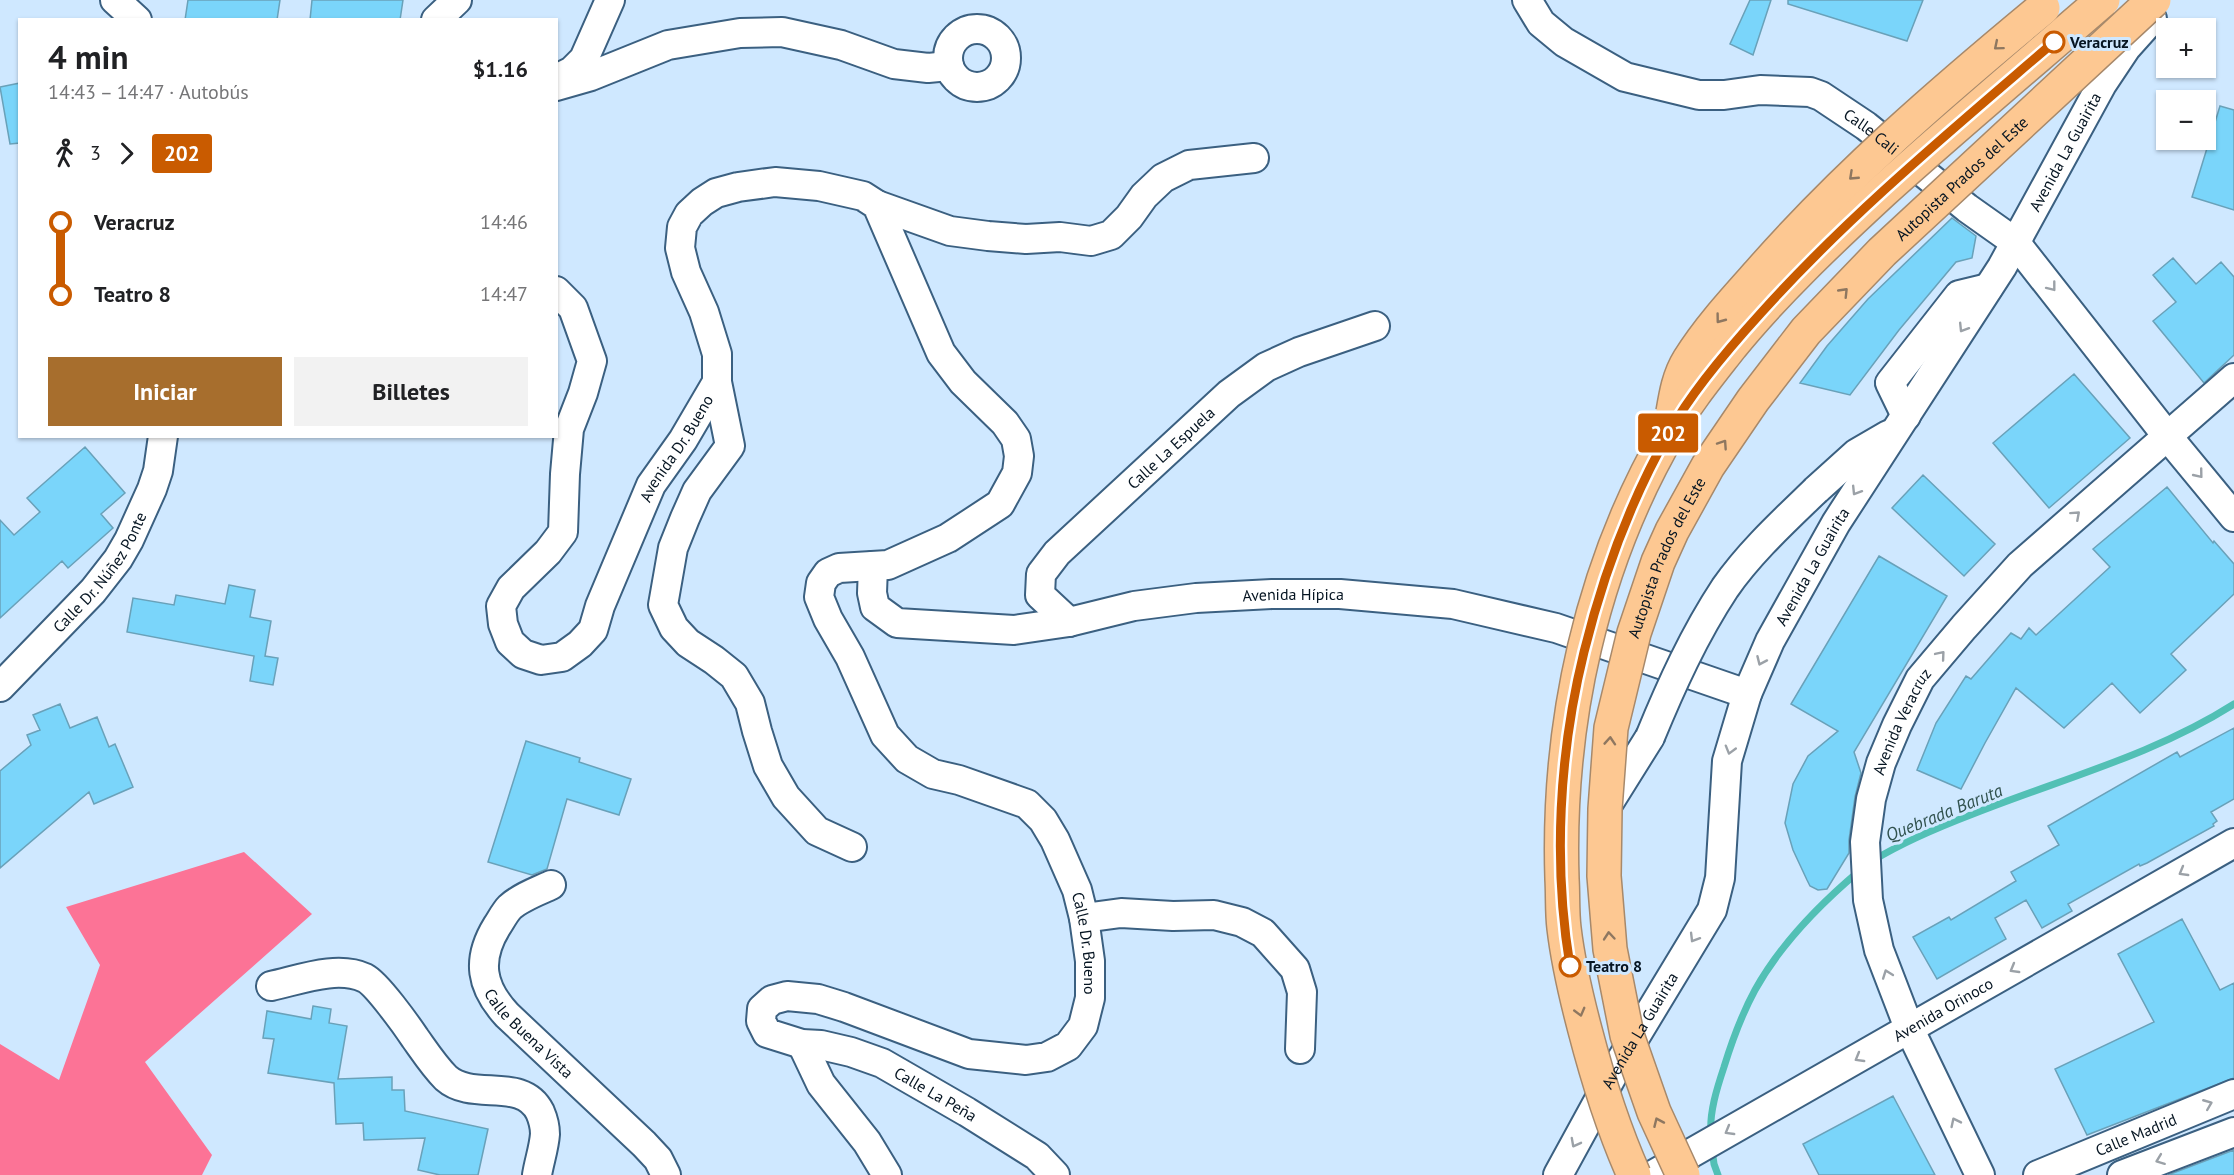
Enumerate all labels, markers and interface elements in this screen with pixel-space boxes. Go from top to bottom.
map controls [2156,18,2216,150]
button: + [2156,18,2216,78]
marker: Veracruz [2043,31,2065,53]
place label: Veracruz [2069,32,2129,52]
text: 4 min [48,35,129,78]
one-way arrow [1994,38,2005,49]
text: $1.16 [473,55,528,83]
text: 14:43 – 14:47 · Autobús [48,79,249,105]
street label: Avenida La Guairita [2024,89,2105,215]
button: − [2156,90,2216,150]
street label: Calle Cali [1840,104,1903,159]
street label: Autopista Prados del Este [1891,112,2032,245]
icon: walk [48,137,81,170]
icon: forward [110,137,143,170]
text: 3 [90,140,101,166]
text: 202 [164,140,200,167]
one-way arrow [1849,169,1860,180]
text: Veracruz [94,208,175,236]
text: 14:46 [480,209,528,235]
text: Teatro 8 [94,280,171,308]
text: 14:47 [480,281,528,307]
one-way arrow [2045,281,2056,292]
one-way arrow [1837,288,1848,298]
one-way arrow [1716,312,1727,323]
one-way arrow [1959,322,1971,332]
button: Iniciar [48,357,282,426]
button: Billetes [294,357,528,426]
street label: Avenida Dr. Bueno [635,391,717,505]
street label: Calle La Espuela [1123,402,1219,493]
line badge: 202 [1634,414,1702,452]
text: 202 [1650,420,1686,447]
one-way arrow [1716,440,1727,451]
one-way arrow [2191,467,2202,478]
street label: Autopista Prados del Este [1623,474,1710,641]
one-way arrow [1852,485,1864,495]
street label: Avenida La Guairita [1771,504,1853,629]
street label: Calle Dr. Núñez Ponte [48,509,150,637]
one-way arrow [2069,511,2080,522]
street label: Avenida Hípica [1242,584,1344,606]
one-way arrow [1933,651,1944,662]
one-way arrow [1757,654,1769,665]
street label: Avenida Veracruz [1868,664,1935,777]
one-way arrow [1604,737,1617,746]
one-way arrow [1725,744,1737,755]
water label: Quebrada Baruta [1882,779,2006,846]
one-way arrow [2179,865,2190,876]
street label: Calle Dr. Bueno [1068,890,1100,995]
one-way arrow [1603,932,1616,941]
one-way arrow [1690,932,1702,942]
marker: Teatro 8 [1559,955,1581,977]
place label: Teatro 8 [1586,956,1642,976]
one-way arrow [2010,962,2020,973]
street label: Avenida La Guairita [1597,968,1682,1092]
one-way arrow [1882,969,1895,980]
street label: Avenida Orinoco [1889,973,1997,1046]
street label: Calle Buena Vista [480,985,578,1082]
one-way arrow [1573,1007,1586,1017]
one-way arrow [1855,1050,1865,1062]
street label: Calle La Peña [891,1062,981,1126]
one-way arrow [2202,1099,2213,1111]
street label: Calle Madrid [2092,1109,2180,1160]
one-way arrow [1653,1117,1665,1128]
one-way arrow [1950,1118,1962,1129]
one-way arrow [1725,1124,1736,1136]
one-way arrow [1571,1137,1582,1147]
one-way arrow [2155,1153,2166,1165]

